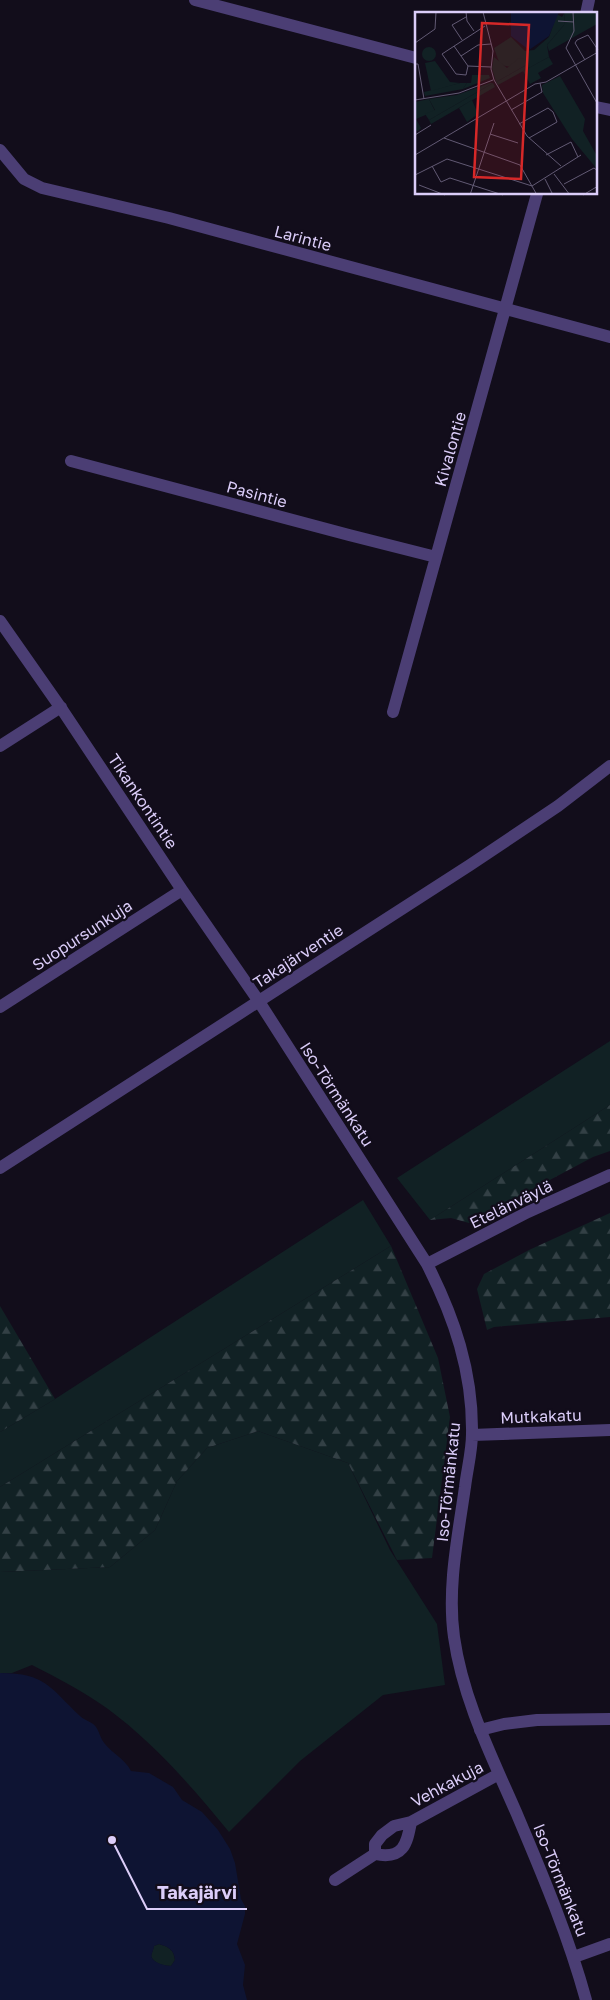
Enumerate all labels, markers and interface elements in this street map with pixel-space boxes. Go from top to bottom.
inset map [415,12,598,195]
street label: Larintie [272,221,334,255]
street label: Kivalontie [430,409,470,489]
street label: Pasintie [225,476,289,512]
street label: Tikankontintie [104,750,182,852]
street label: Suopursunkuja [28,895,136,975]
street label: Takajärventie [249,920,347,992]
street label: Iso-Törmänkatu [296,1038,378,1150]
street label: Etelänväylä [466,1175,556,1233]
street label: Mutkakatu [500,1405,582,1427]
street label: Iso-Törmänkatu [432,1421,464,1543]
street label: Vehkakuja [407,1757,487,1811]
street label: Iso-Törmänkatu [529,1820,593,1940]
callout: Takajärvi [147,1876,247,1909]
text: Takajärvi [157,1881,237,1903]

